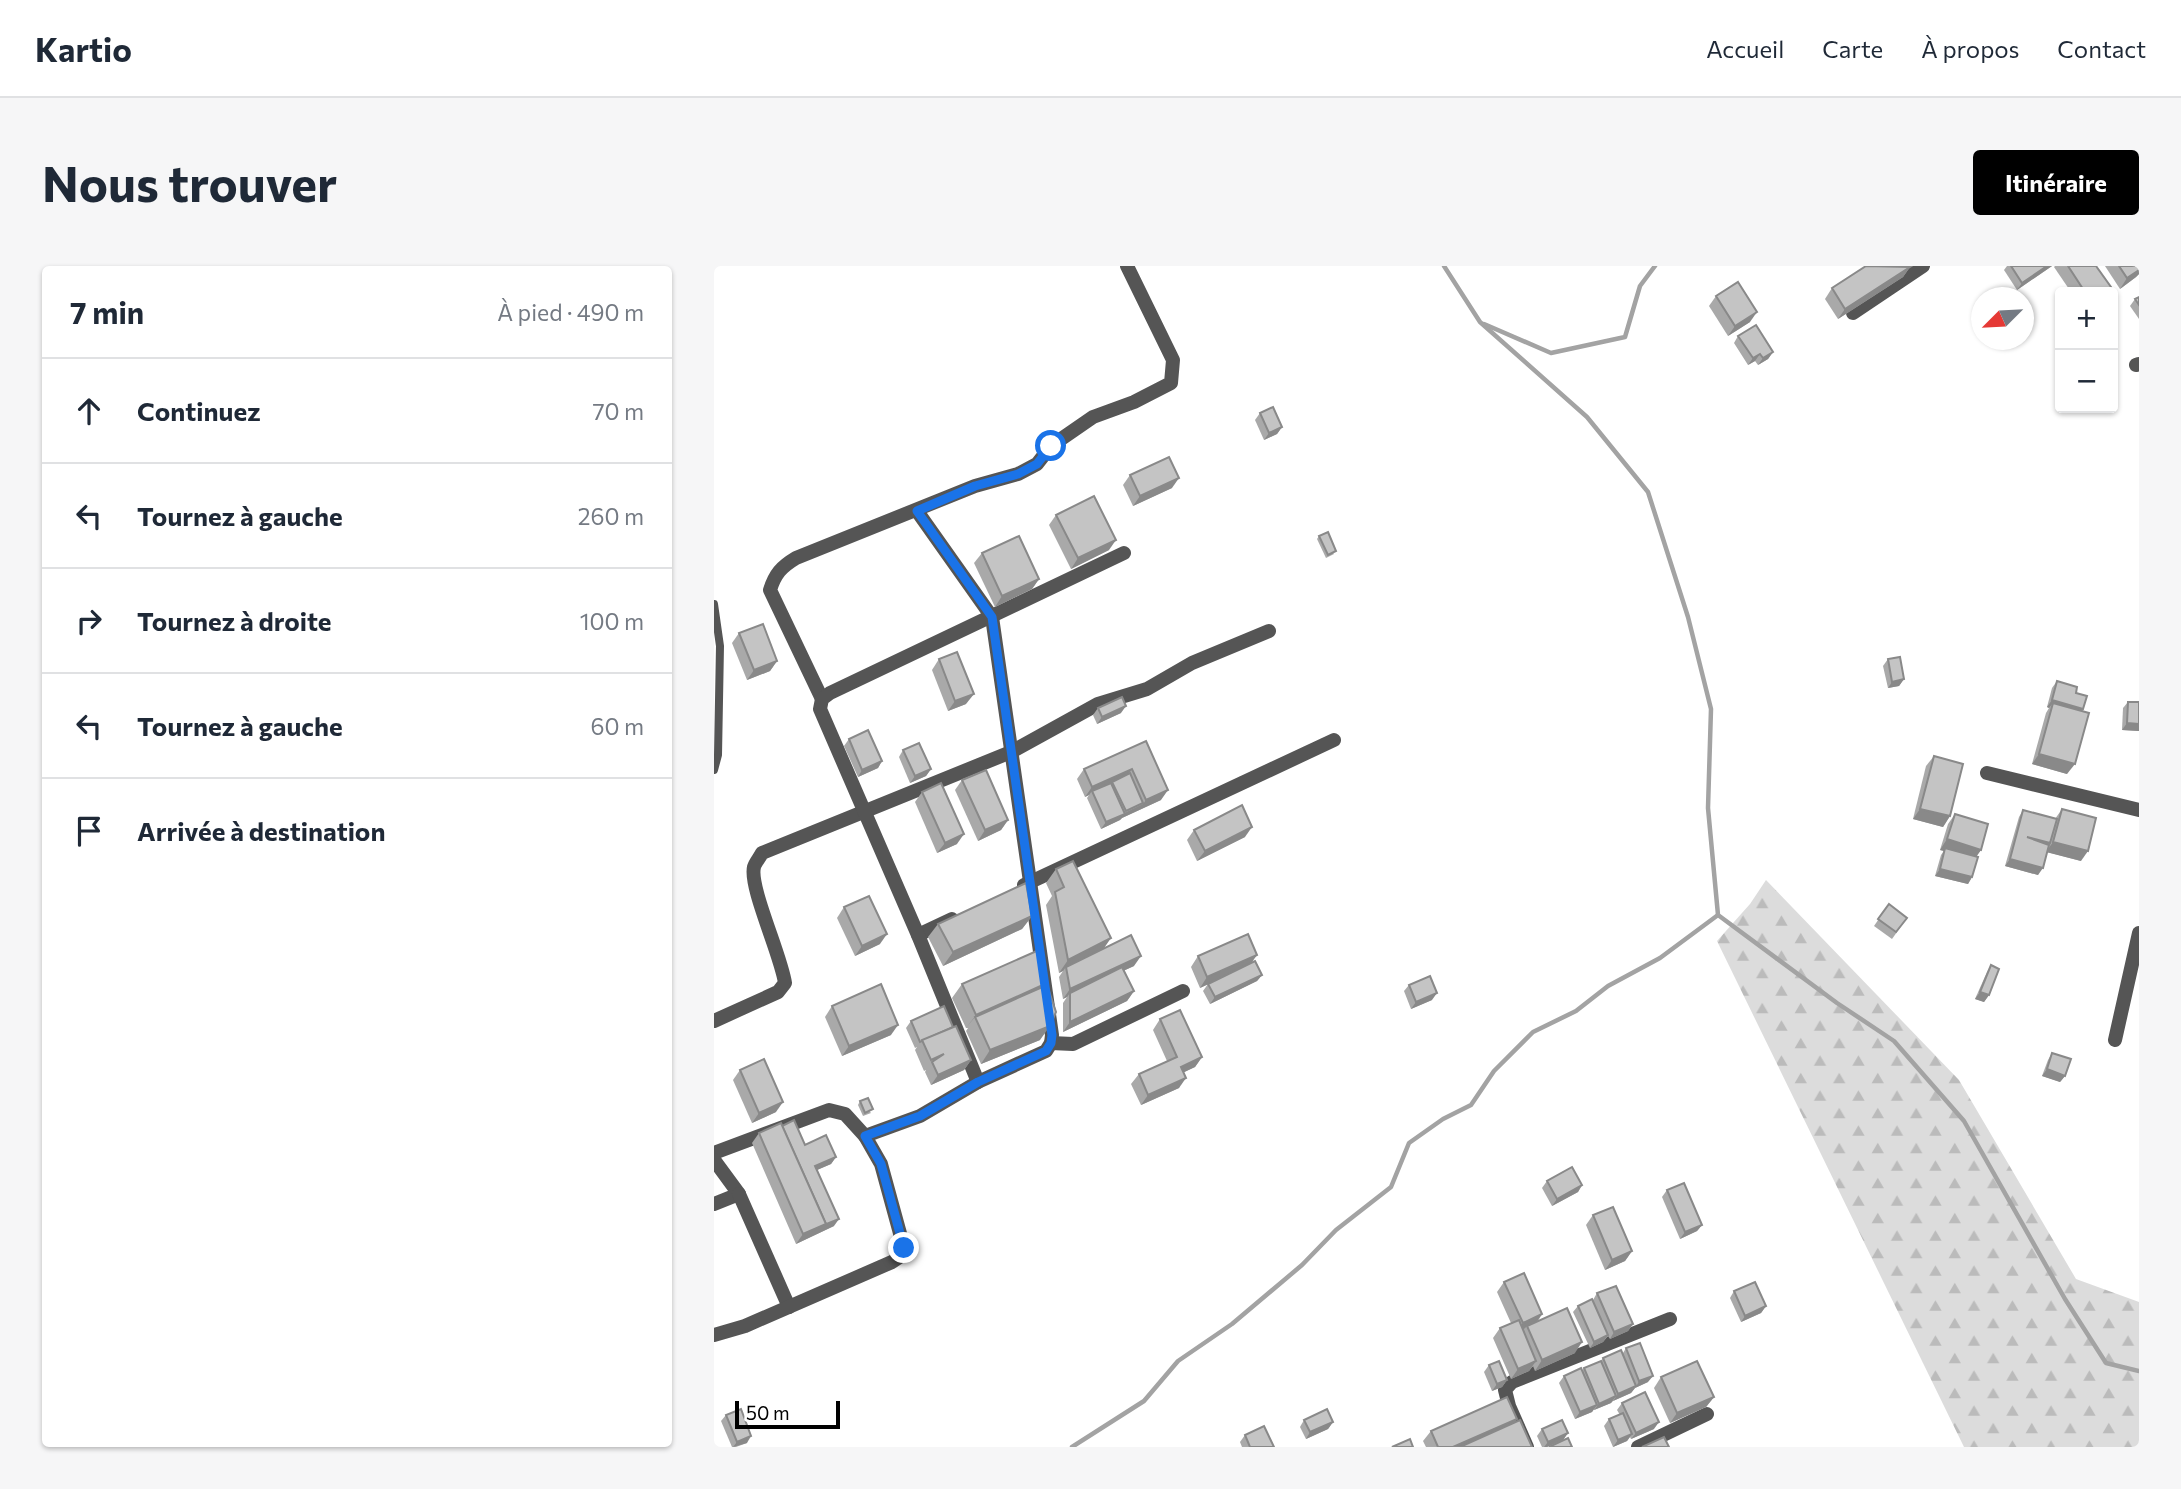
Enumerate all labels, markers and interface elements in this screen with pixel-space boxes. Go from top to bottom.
text: Kartio [35,28,132,69]
text: Accueil [1706,34,1784,63]
text: Carte [1822,34,1883,63]
text: À propos [1921,34,2019,63]
text: Contact [2057,34,2146,63]
button: Itinéraire [1973,150,2139,215]
text: Nous trouver [42,152,337,212]
north arrow [1971,287,2034,350]
map controls [2055,287,2118,413]
button: + [2055,287,2118,350]
text: 7 min [70,293,144,330]
text: À pied · 490 m [497,298,644,326]
button: − [2055,350,2118,413]
icon: ahead [70,392,108,430]
text: Continuez [137,395,261,426]
text: 70 m [592,397,644,425]
route start [1035,430,1066,461]
icon: left [70,497,108,535]
text: Tournez à gauche [137,500,343,531]
text: 260 m [578,502,644,530]
icon: right [70,602,108,640]
text: Tournez à droite [137,605,332,636]
text: 100 m [580,607,644,635]
icon: left [70,707,108,745]
text: Tournez à gauche [137,710,343,741]
text: 60 m [591,712,644,740]
icon: arrive [70,812,108,850]
text: Arrivée à destination [137,815,385,846]
route end [888,1232,919,1263]
scale bar [735,1398,840,1430]
text: 50 m [746,1401,790,1424]

